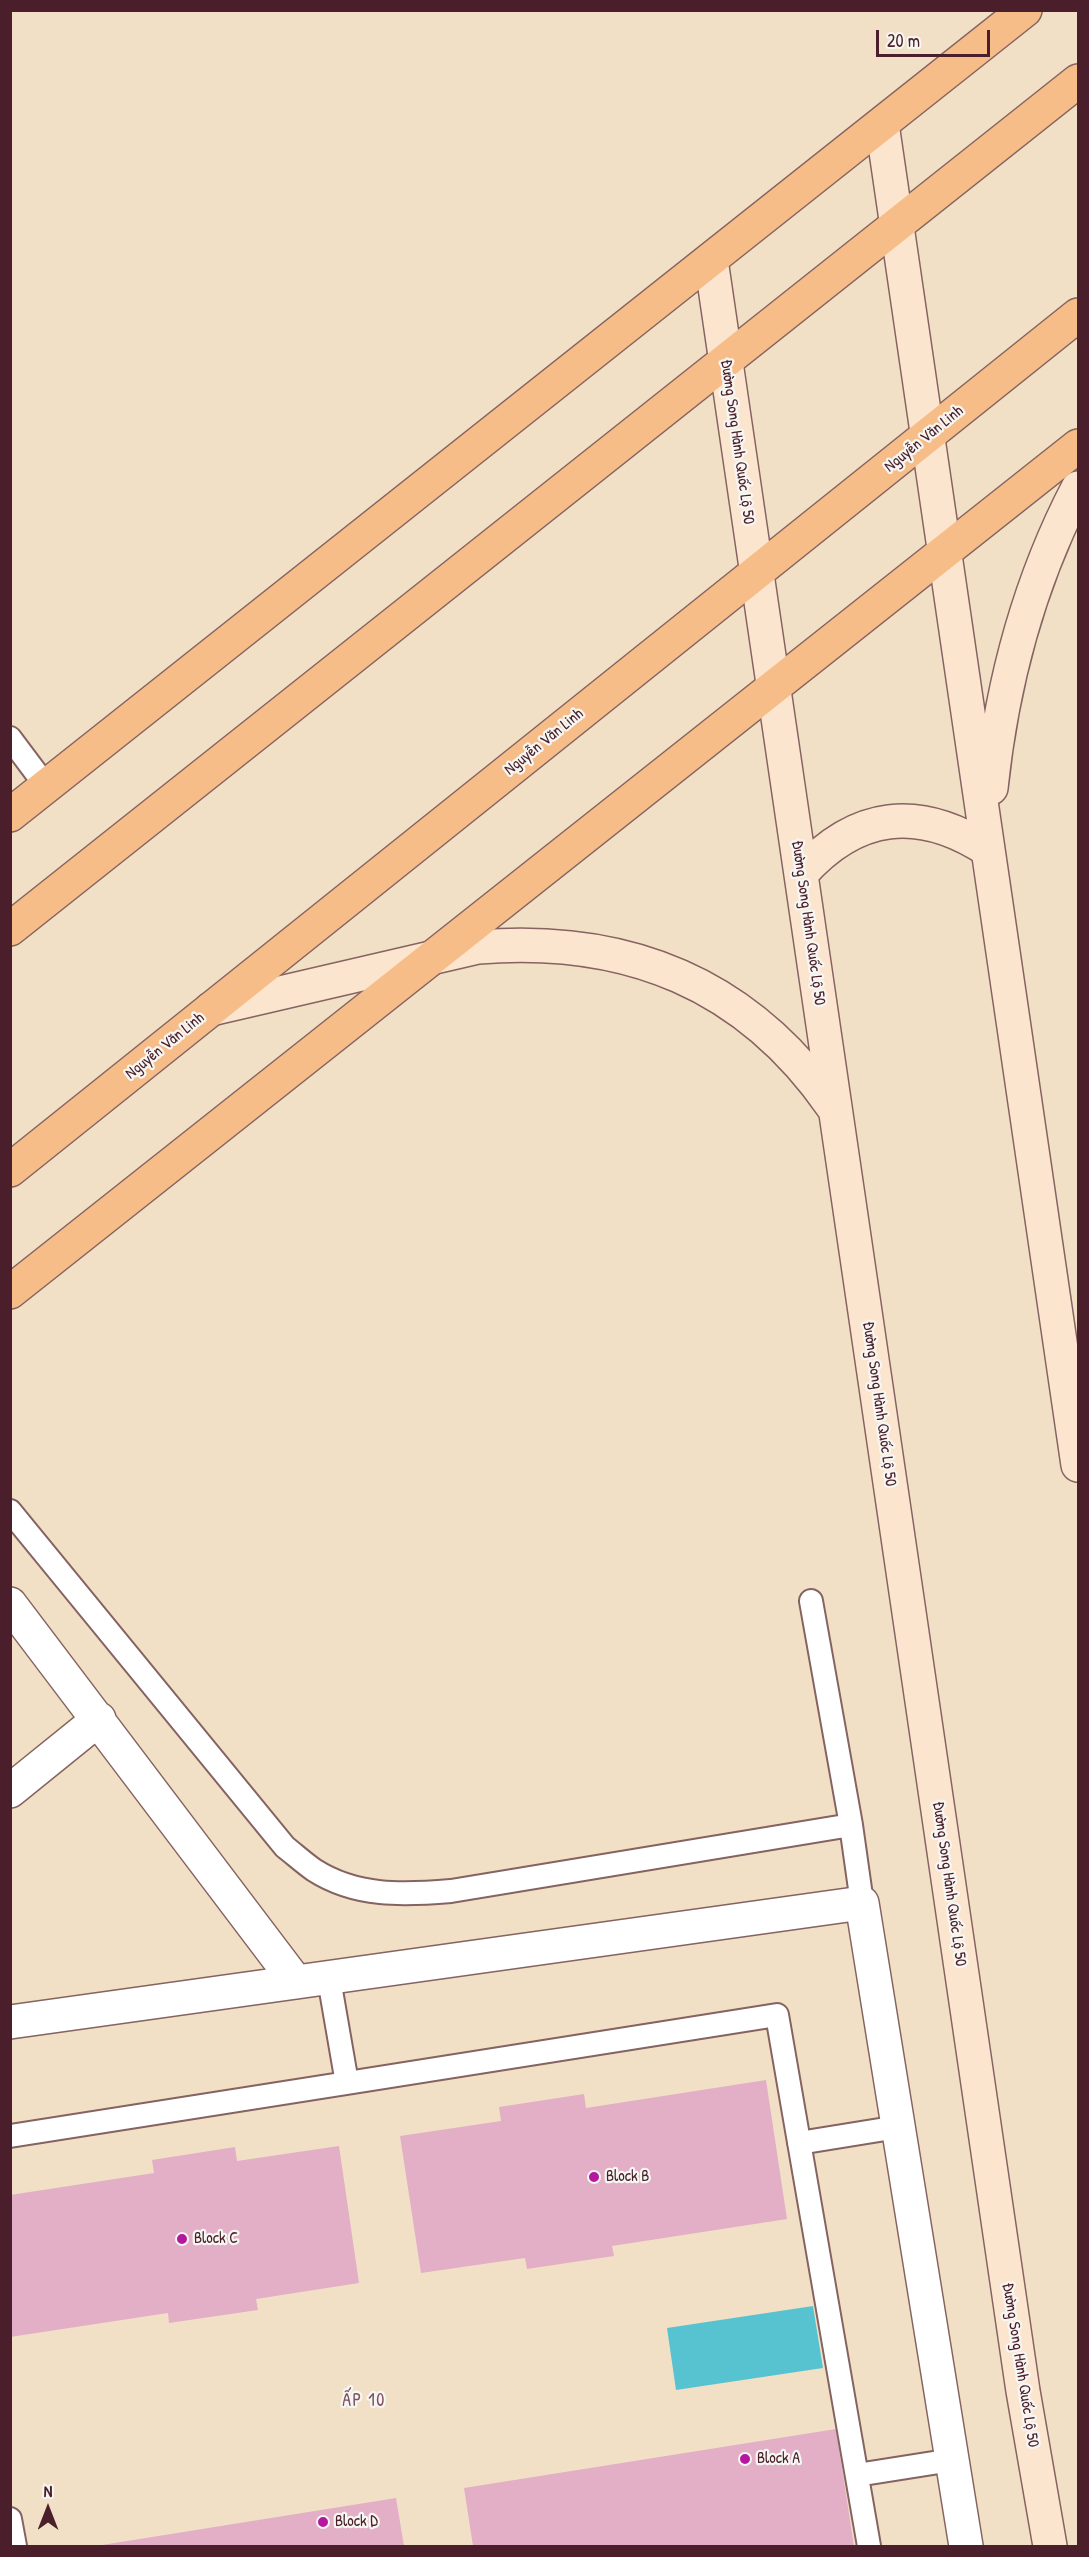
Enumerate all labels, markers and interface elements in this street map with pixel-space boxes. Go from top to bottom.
scale bar [879,18,993,56]
text: 20 m [887,28,920,53]
street label: Đường Song Hành Quốc Lộ 50 [716,358,758,526]
street label: Nguyễn Văn Linh [881,401,967,477]
street label: Nguyễn Văn Linh [501,704,587,780]
street label: Đường Song Hành Quốc Lộ 50 [787,839,829,1007]
street label: Nguyễn Văn Linh [122,1008,208,1084]
street label: Đường Song Hành Quốc Lộ 50 [858,1320,900,1488]
street label: Đường Song Hành Quốc Lộ 50 [928,1800,970,1968]
place label: Block B [606,2167,649,2187]
marker: Block B [587,2170,601,2184]
place label: Block C [194,2229,238,2249]
marker: Block C [175,2232,189,2246]
street label: Đường Song Hành Quốc Lộ 50 [998,2281,1042,2449]
district label: ẤP 10 [342,2390,386,2412]
place label: Block A [757,2449,800,2469]
marker: Block A [738,2452,752,2466]
north arrow [18,2479,78,2539]
text: N [44,2480,52,2502]
place label: Block D [335,2512,378,2532]
marker: Block D [316,2515,330,2529]

